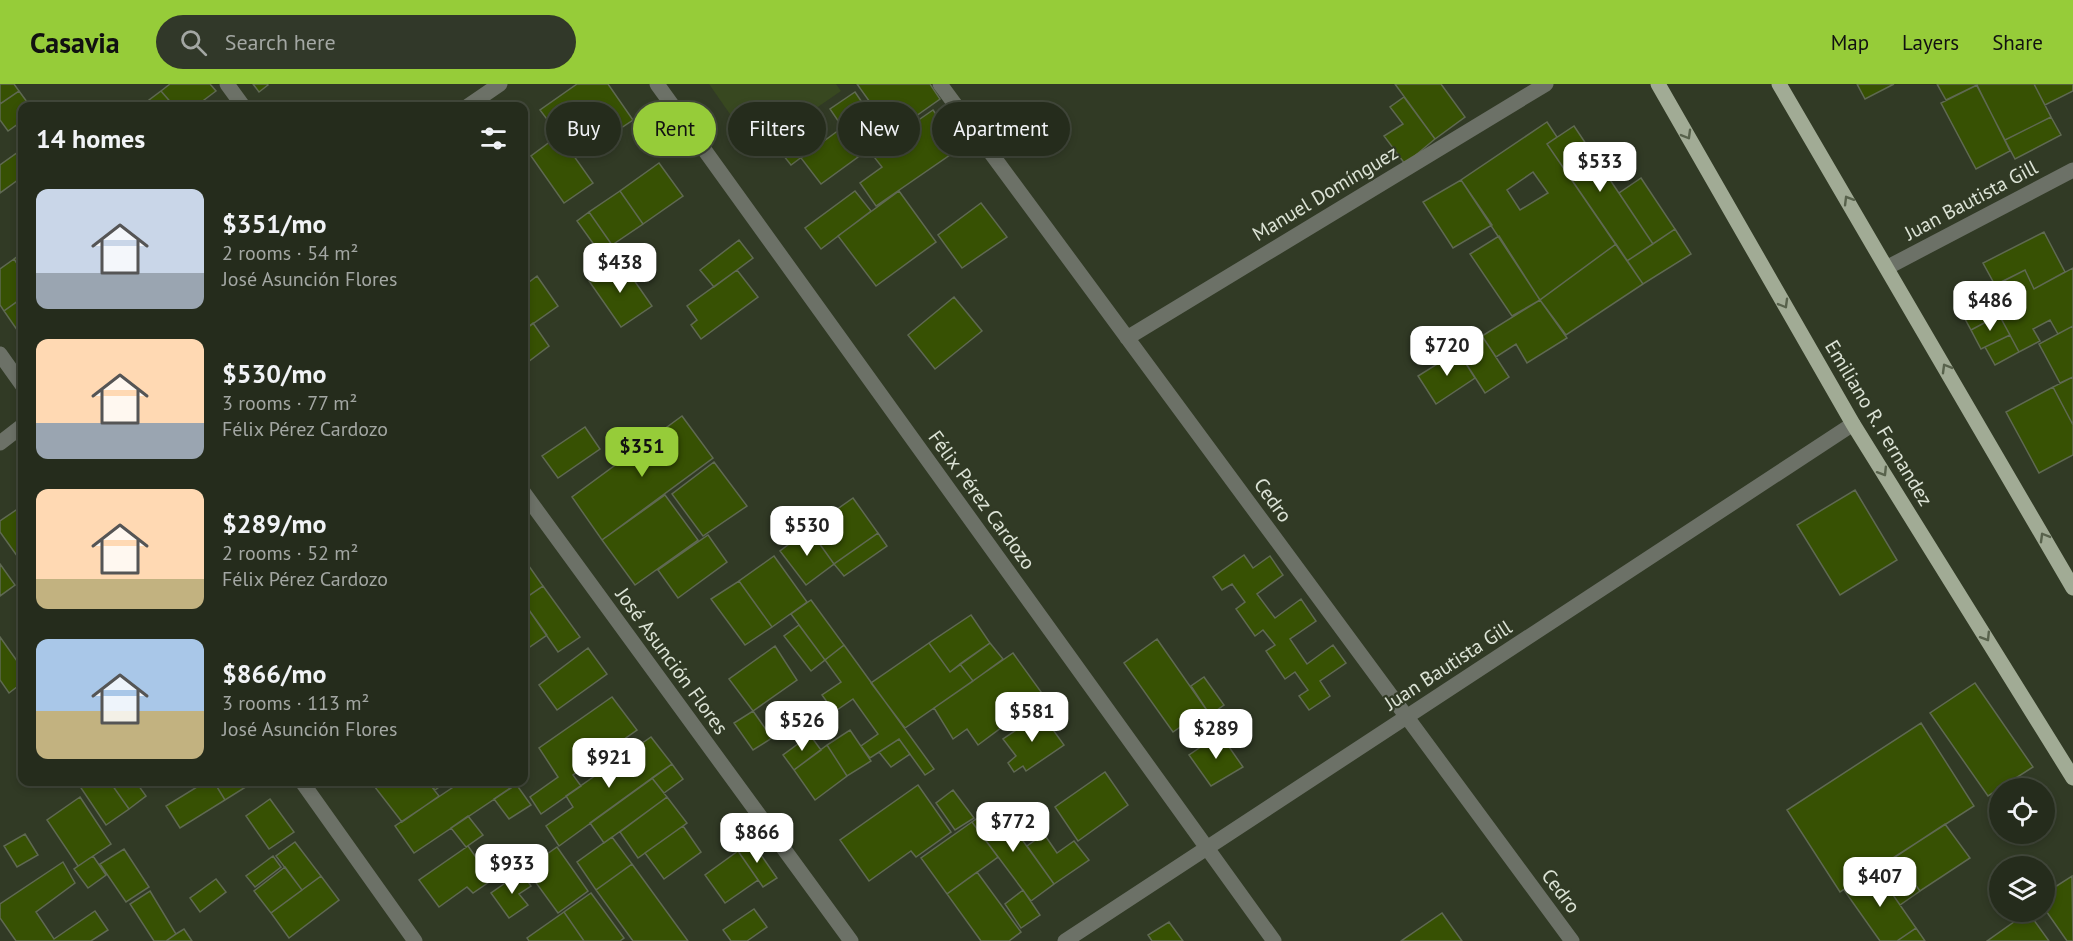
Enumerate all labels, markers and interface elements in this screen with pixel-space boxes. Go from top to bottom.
search box [156,15,576,69]
text: Casavia [30,24,120,61]
icon: search [177,26,210,59]
text: Search here [225,28,336,56]
text: Map [1831,29,1869,56]
text: Layers [1902,29,1959,56]
text: Share [1992,29,2043,56]
chip: Buy [546,102,621,156]
chip: Rent [633,102,716,156]
chip: Filters [728,102,826,156]
chip: New [838,102,920,156]
chip: Apartment [932,102,1070,156]
text: 14 homes [36,122,145,155]
icon: filters [477,122,510,155]
one-way arrow [1679,129,1691,139]
street label: Manuel Domínguez [1247,139,1403,247]
pin: $533 [1564,142,1636,193]
text: $533 [1577,148,1623,174]
street label: Juan Bautista Gill [1899,154,2042,246]
one-way arrow [1843,196,1855,206]
text: $351/mo [222,207,326,240]
icon: home [84,213,156,285]
text: 2 rooms · 54 m² [222,240,358,266]
pin: $438 [584,243,656,294]
text: $438 [597,249,643,275]
text: José Asunción Flores [222,266,397,292]
pin: $486 [1954,281,2026,332]
text: $486 [1967,287,2013,313]
one-way arrow [1777,298,1788,308]
pin: $720 [1411,326,1483,377]
text: $720 [1424,332,1470,358]
street label: Emiliano R. Fernandez [1819,335,1939,511]
text: $530/mo [222,357,326,390]
icon: home [84,363,156,435]
one-way arrow [1942,364,1953,374]
text: 3 rooms · 77 m² [222,390,357,416]
text: Félix Pérez Cardozo [222,416,388,442]
street label: Félix Pérez Cardozo [923,425,1041,575]
pin: $351 [606,427,678,478]
text: $351 [619,433,665,459]
one-way arrow [1875,466,1887,476]
street label: Cedro [1248,472,1298,528]
pin: $530 [771,506,843,557]
text: $289/mo [222,507,326,540]
text: $530 [784,512,830,538]
icon: home [84,513,156,585]
one-way arrow [2039,533,2051,543]
text: 2 rooms · 52 m² [222,540,358,566]
text: Félix Pérez Cardozo [222,566,388,592]
street label: José Asunción Flores [609,582,734,740]
street label: Juan Bautista Gill [1378,614,1517,716]
one-way arrow [1978,631,1989,642]
text: $866/mo [222,657,326,690]
icon: home [84,663,156,735]
text: 3 rooms · 113 m² [222,690,369,716]
pin: $581 [996,692,1068,743]
text: $581 [1009,698,1055,724]
pin: $526 [766,701,838,752]
text: $526 [779,707,825,733]
pin: $289 [1180,709,1252,760]
text: $289 [1193,715,1239,741]
text: José Asunción Flores [222,716,397,742]
pin: $921 [573,738,645,789]
text: $921 [586,744,632,770]
map controls [1989,778,2055,922]
button: locate [1989,778,2055,844]
pin: $772 [977,802,1049,853]
text: $772 [990,808,1036,834]
pin: $866 [721,813,793,864]
text: $866 [734,819,780,845]
pin: $933 [476,844,548,895]
text: $933 [489,850,535,876]
button: layers [1989,856,2055,922]
pin: $407 [1844,857,1916,908]
text: $407 [1857,863,1903,889]
street label: Cedro [1536,864,1586,918]

